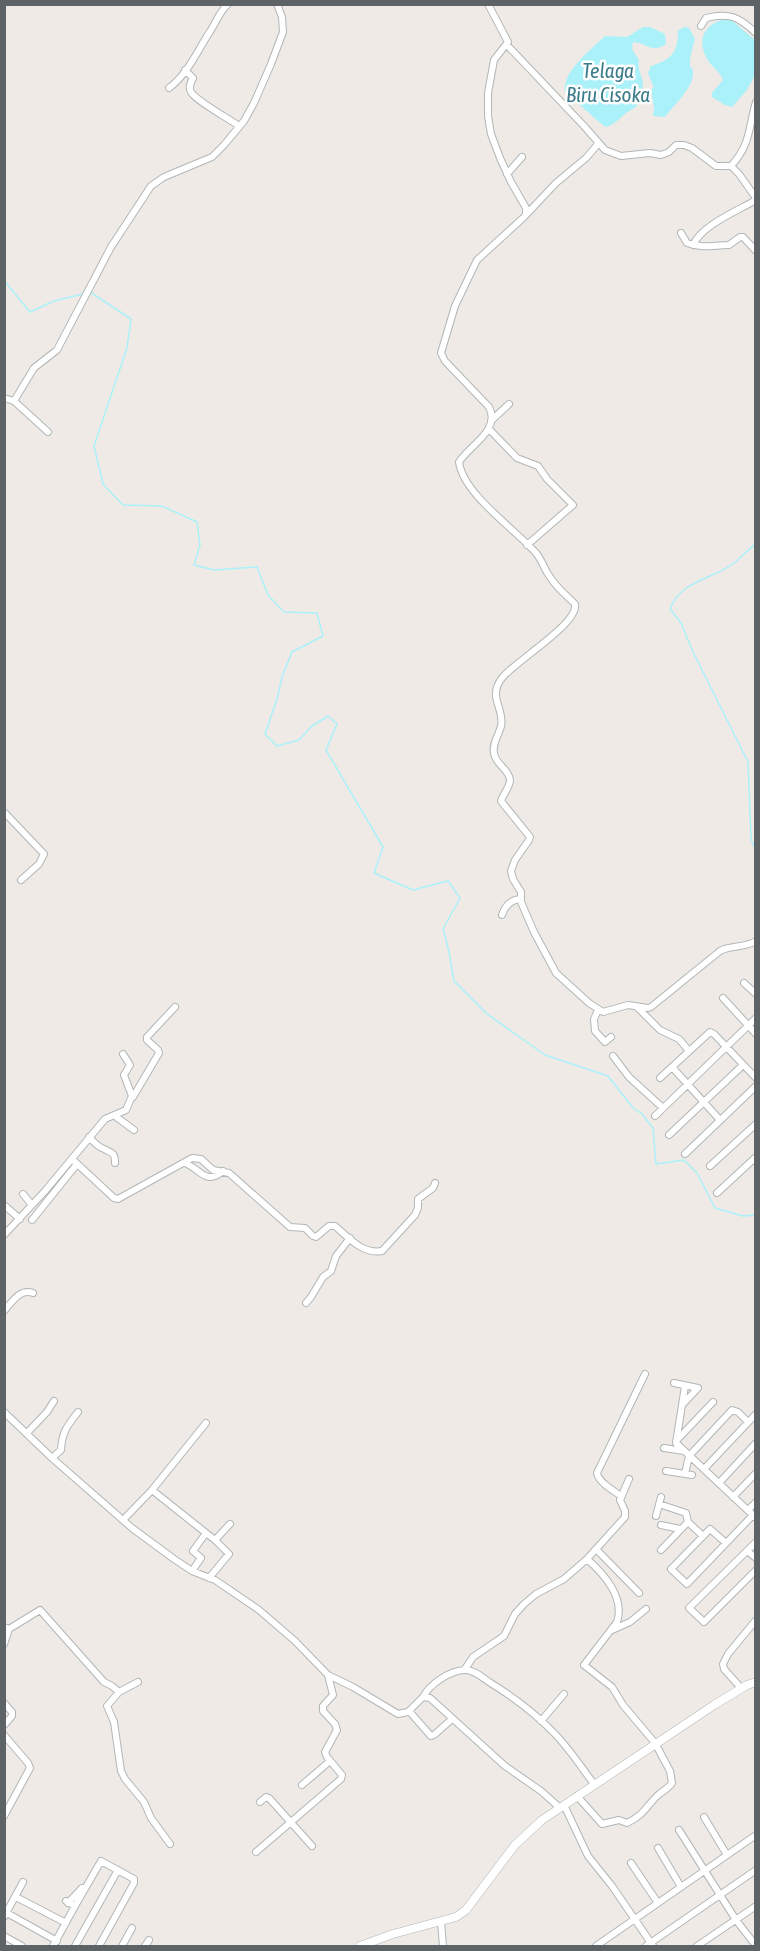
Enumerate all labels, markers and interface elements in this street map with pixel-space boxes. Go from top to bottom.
water label: Telaga Biru Cisoka [566,58,650,106]

